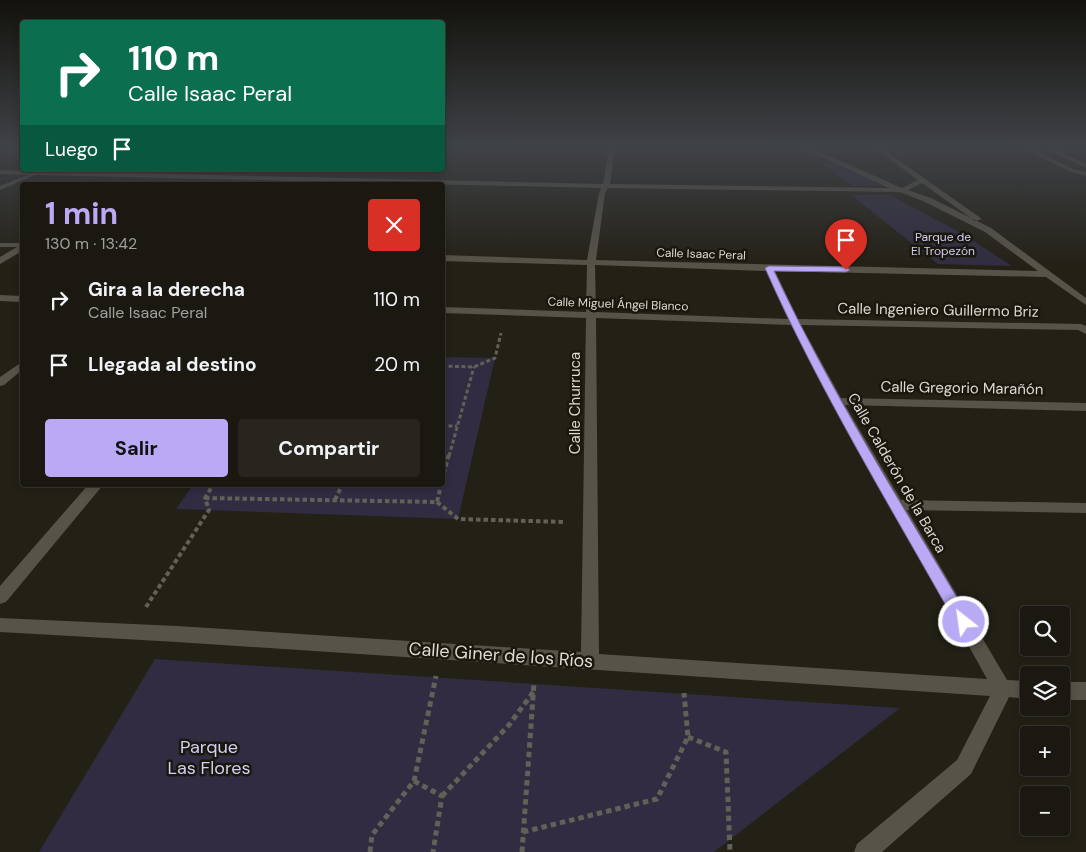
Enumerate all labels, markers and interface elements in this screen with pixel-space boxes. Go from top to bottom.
text: 110 m [128,35,219,81]
icon: right [45,40,110,105]
text: Calle Isaac Peral [128,79,292,108]
icon: arrive [108,135,136,163]
text: Luego [45,137,98,162]
text: 1 min [45,194,118,233]
button: close [368,199,420,251]
pin [825,219,867,270]
icon: arrive [832,226,860,254]
park label: Parque de El Tropezón [911,229,975,259]
text: 130 m · 13:42 [45,233,137,254]
street label: Calle Isaac Peral [656,244,746,264]
text: Gira a la derecha [88,277,245,302]
icon: right [45,286,73,314]
text: 110 m [373,287,420,312]
street label: Calle Miguel Ángel Blanco [547,294,689,314]
street label: Calle Ingeniero Guillermo Briz [837,298,1039,322]
text: Calle Isaac Peral [88,302,207,323]
icon: arrive [45,351,73,379]
text: Llegada al destino [88,352,257,377]
text: 20 m [374,352,420,377]
street label: Calle Churruca [565,352,585,454]
street label: Calle Gregorio Marañón [880,377,1044,399]
street label: Calle Calderón de la Barca [843,389,951,557]
button: Salir [45,419,228,477]
button: Compartir [238,419,420,477]
position arrow [937,595,989,647]
map controls [1020,606,1070,836]
button: search [1020,606,1070,656]
street label: Calle Giner de los Ríos [408,637,594,673]
button: layers [1020,666,1070,716]
button: + [1020,726,1070,776]
park label: Parque Las Flores [168,735,251,780]
button: − [1020,786,1070,836]

